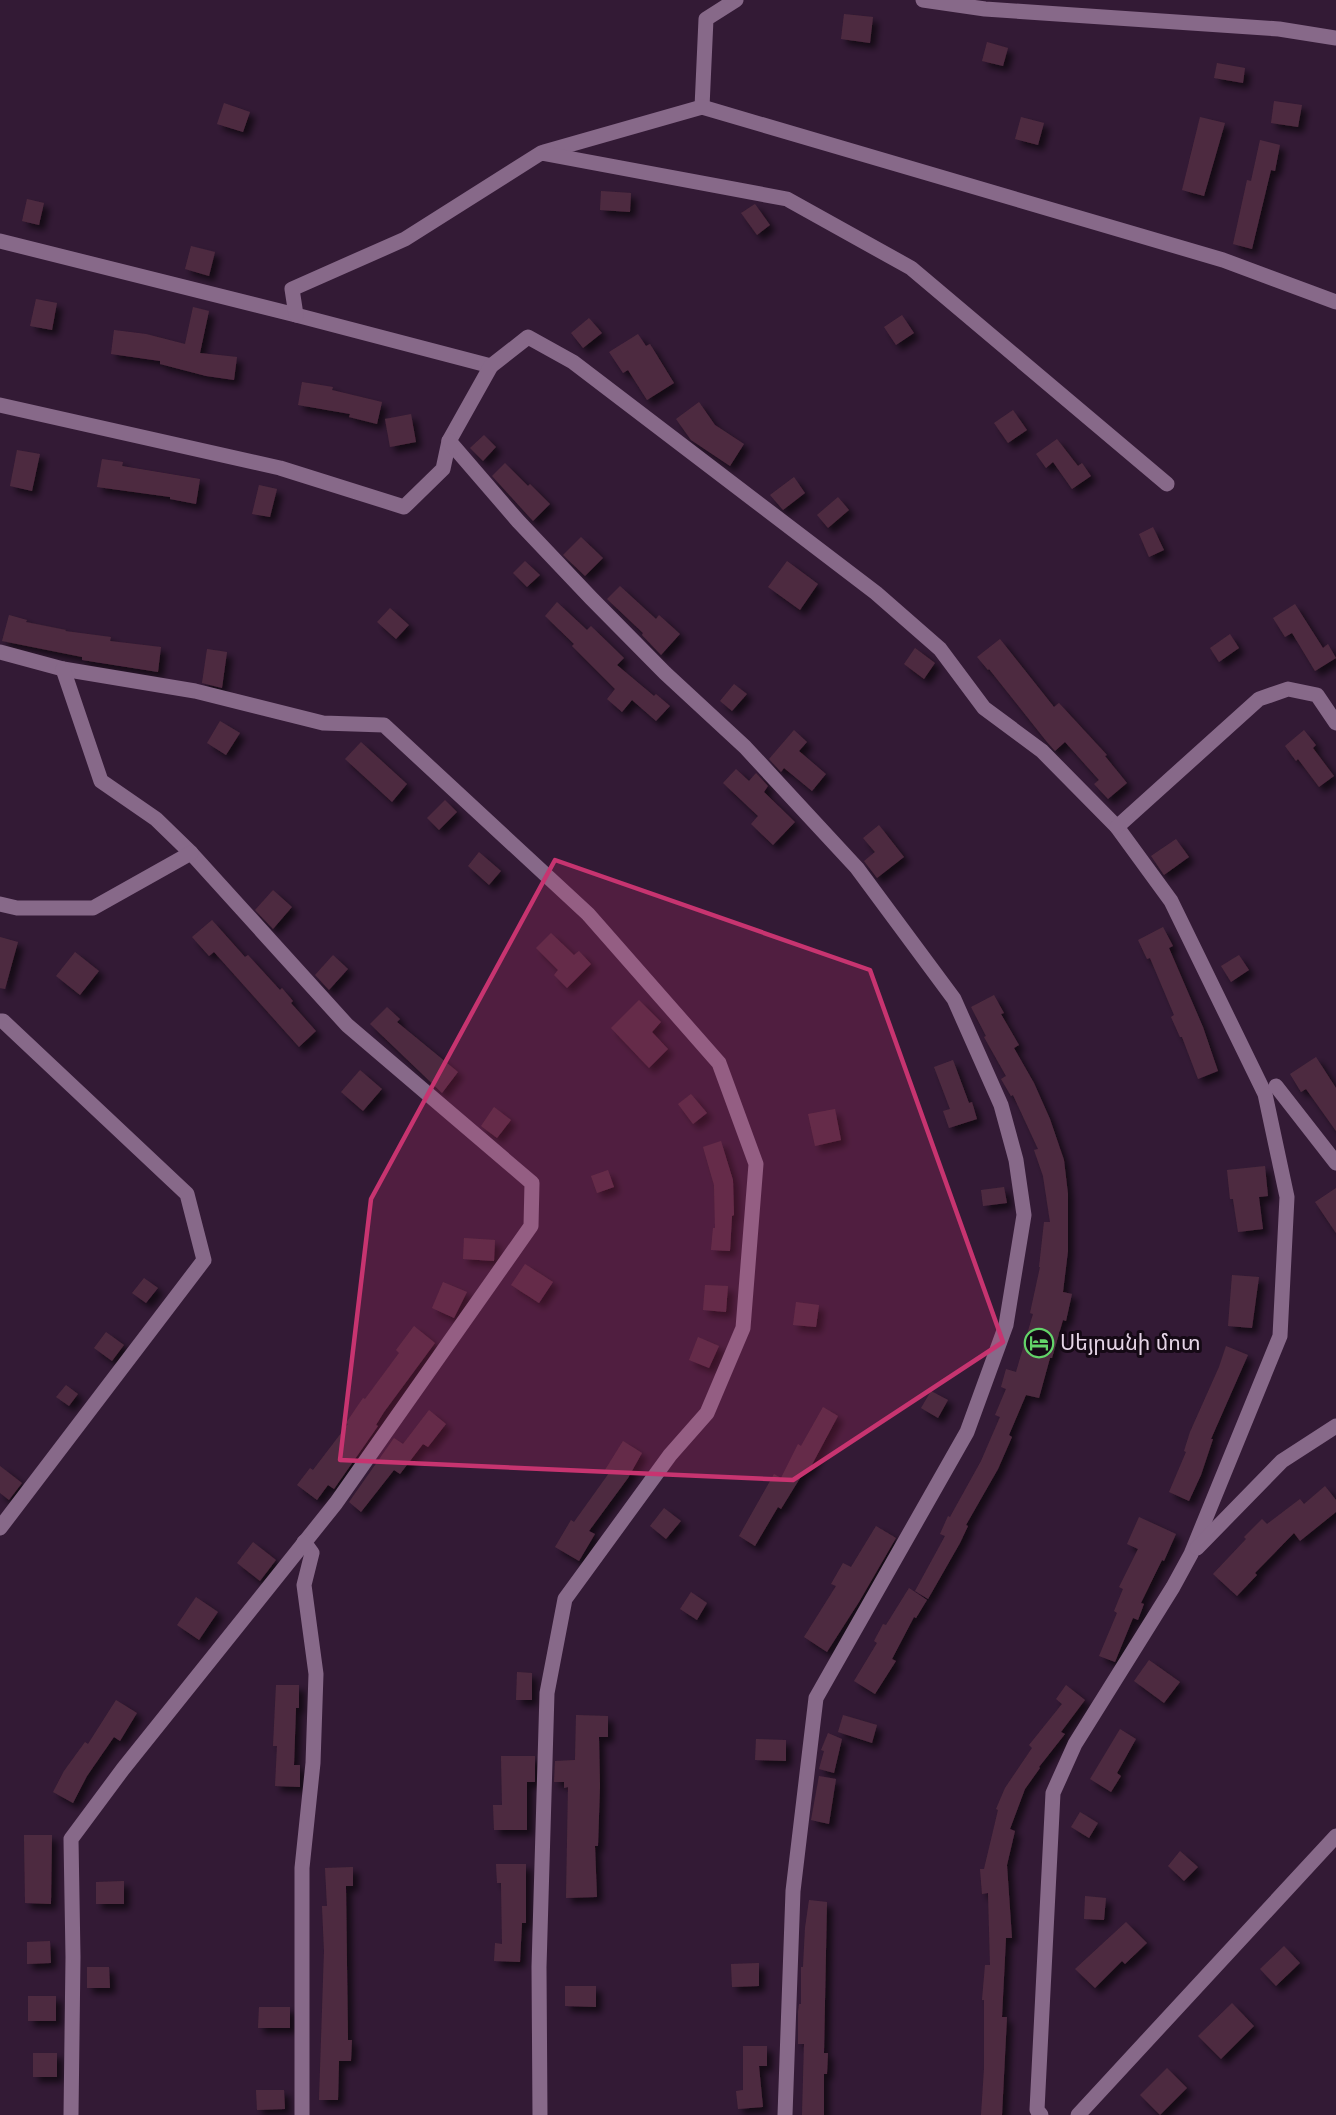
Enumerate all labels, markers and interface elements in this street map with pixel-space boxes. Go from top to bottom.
hotel icon: Սեյրանի մոտ [1023,1327,1055,1359]
place label: Սեյրանի մոտ [1060,1329,1200,1356]

